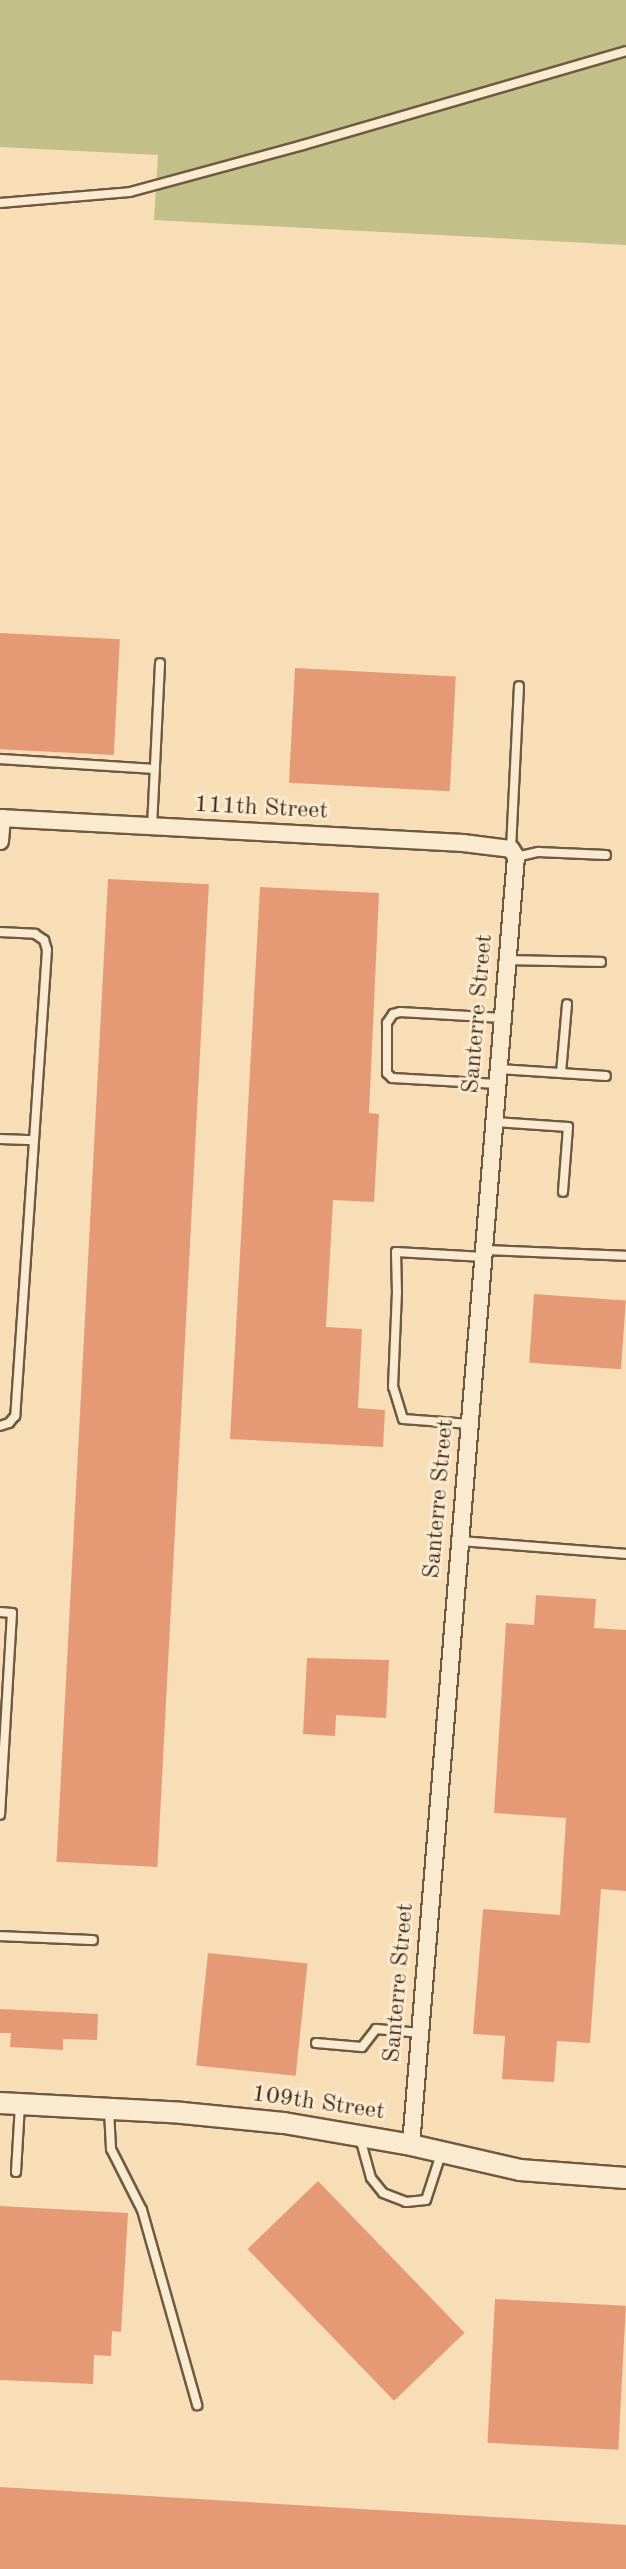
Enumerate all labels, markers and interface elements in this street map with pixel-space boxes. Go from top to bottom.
street label: 111th Street [194,791,328,827]
street label: Santerre Street [458,933,500,1095]
street label: Santerre Street [419,1418,461,1580]
street label: Santerre Street [379,1902,421,2064]
street label: 109th Street [250,2080,386,2128]

